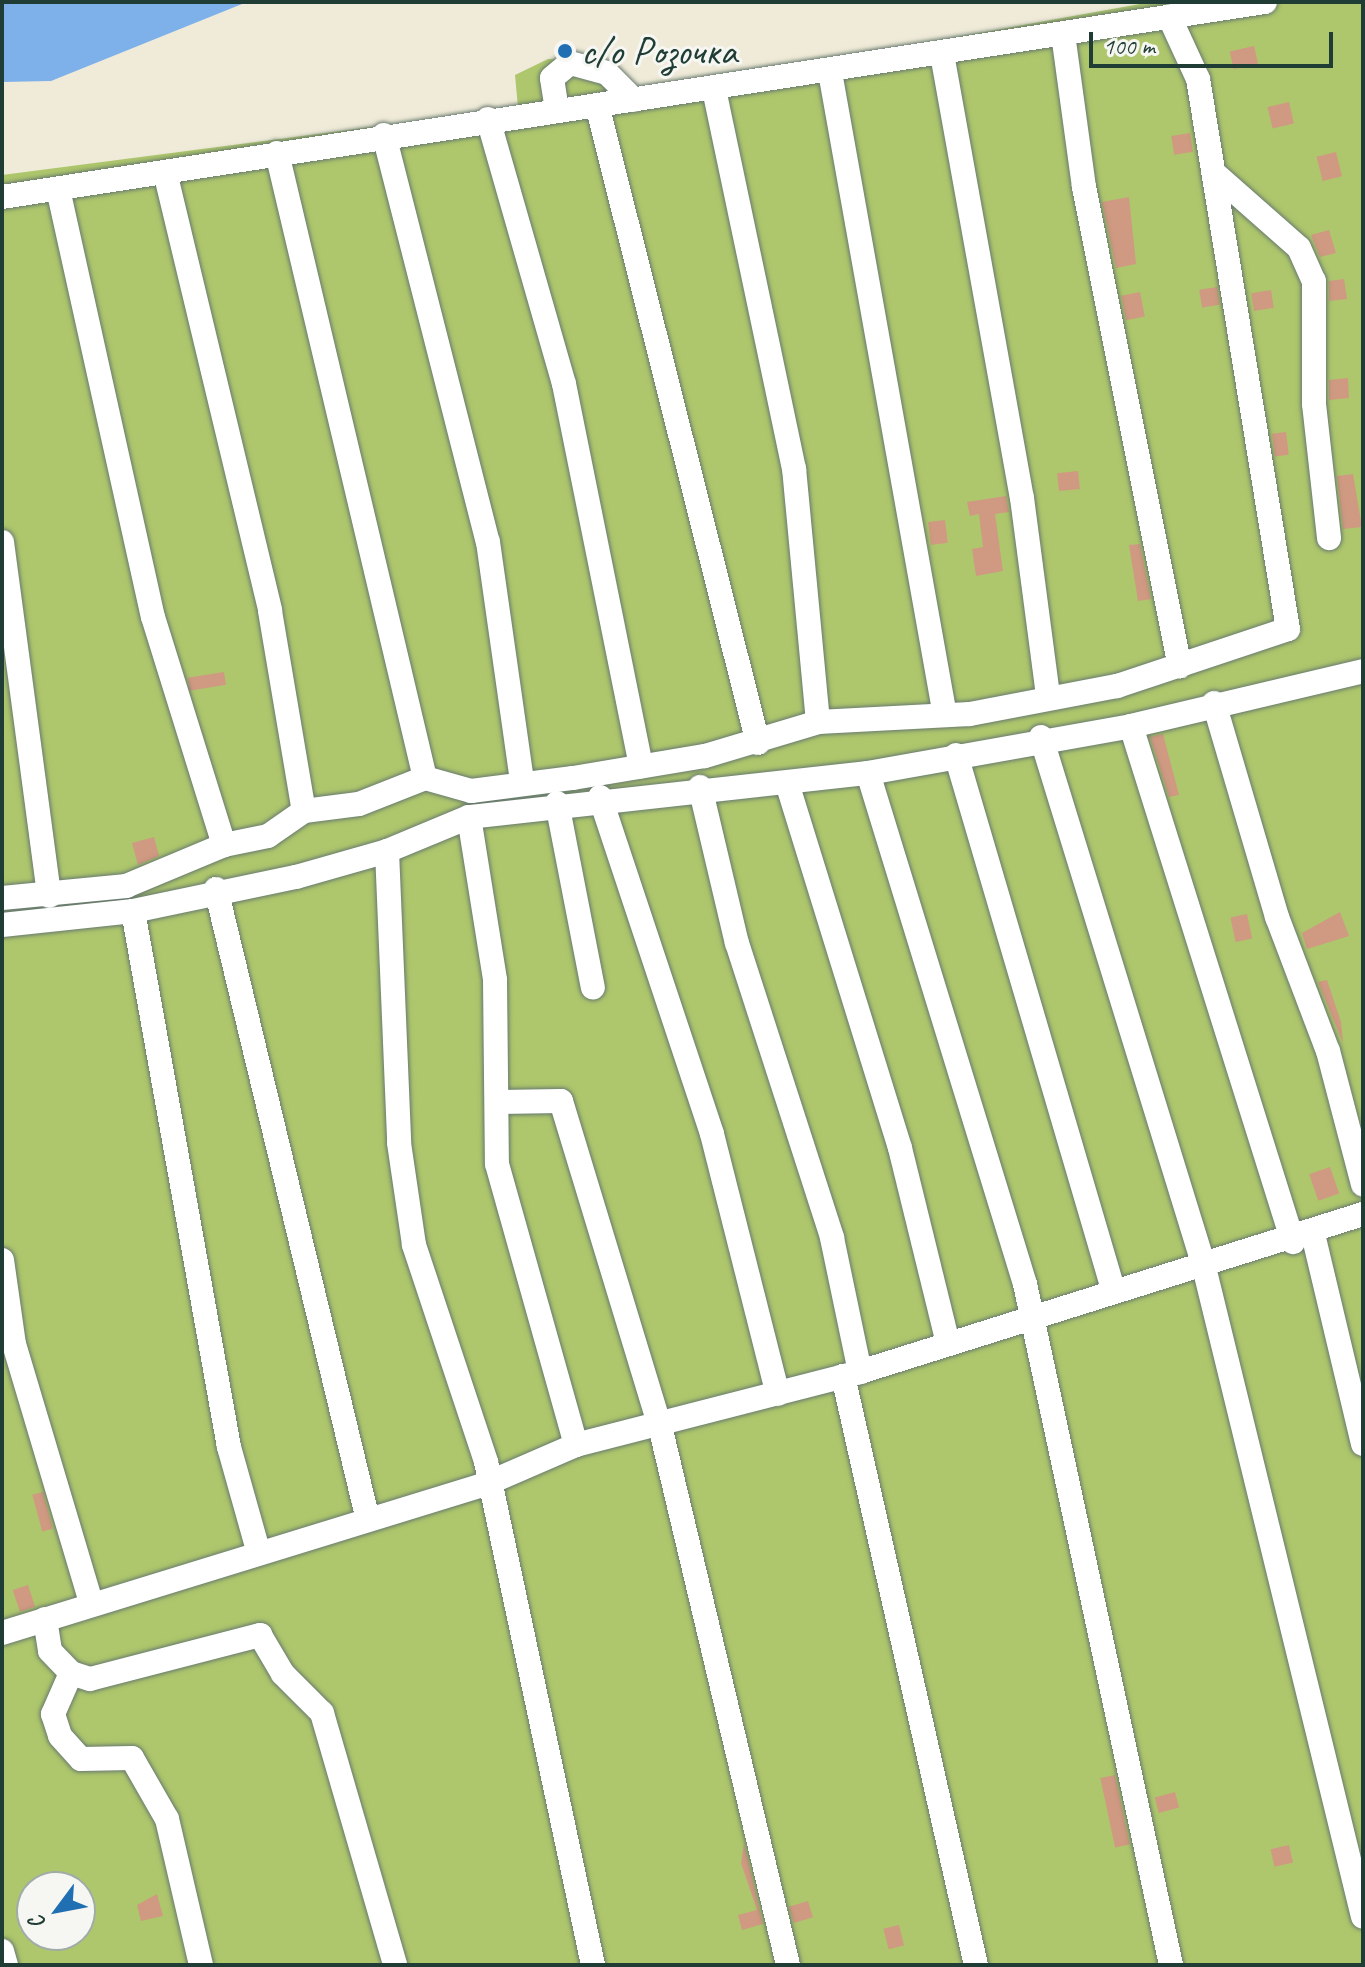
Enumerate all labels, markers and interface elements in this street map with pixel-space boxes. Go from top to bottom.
scale bar [1093,16,1337,66]
place label: с/о Розочка [581,27,734,75]
text: 100 m [1103,31,1155,61]
marker: с/о Розочка [556,42,574,60]
north arrow [16,1871,96,1951]
text: С [23,1911,52,1935]

